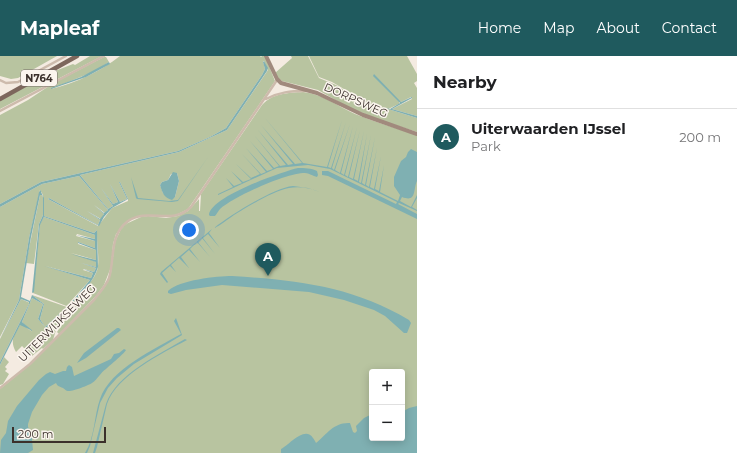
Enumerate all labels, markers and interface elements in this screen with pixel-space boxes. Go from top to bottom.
text: Mapleaf [20,17,99,40]
text: Home [478,19,521,37]
text: Map [543,19,574,37]
text: About [596,19,640,37]
text: Contact [662,19,717,37]
road number: N764 [21,70,57,86]
text: Nearby [433,72,497,92]
street label: DORPSWEG [322,80,390,120]
text: Uiterwaarden IJssel [471,119,626,138]
text: A [441,129,451,145]
text: 200 m [679,129,721,145]
text: Park [471,138,501,154]
your location [179,220,199,240]
pin: A [255,243,281,276]
street label: UITERWIJKSEWEG [15,281,99,365]
map controls [369,369,405,441]
button: + [369,369,405,405]
button: − [369,405,405,441]
scale bar [12,425,106,444]
text: 200 m [18,427,53,441]

